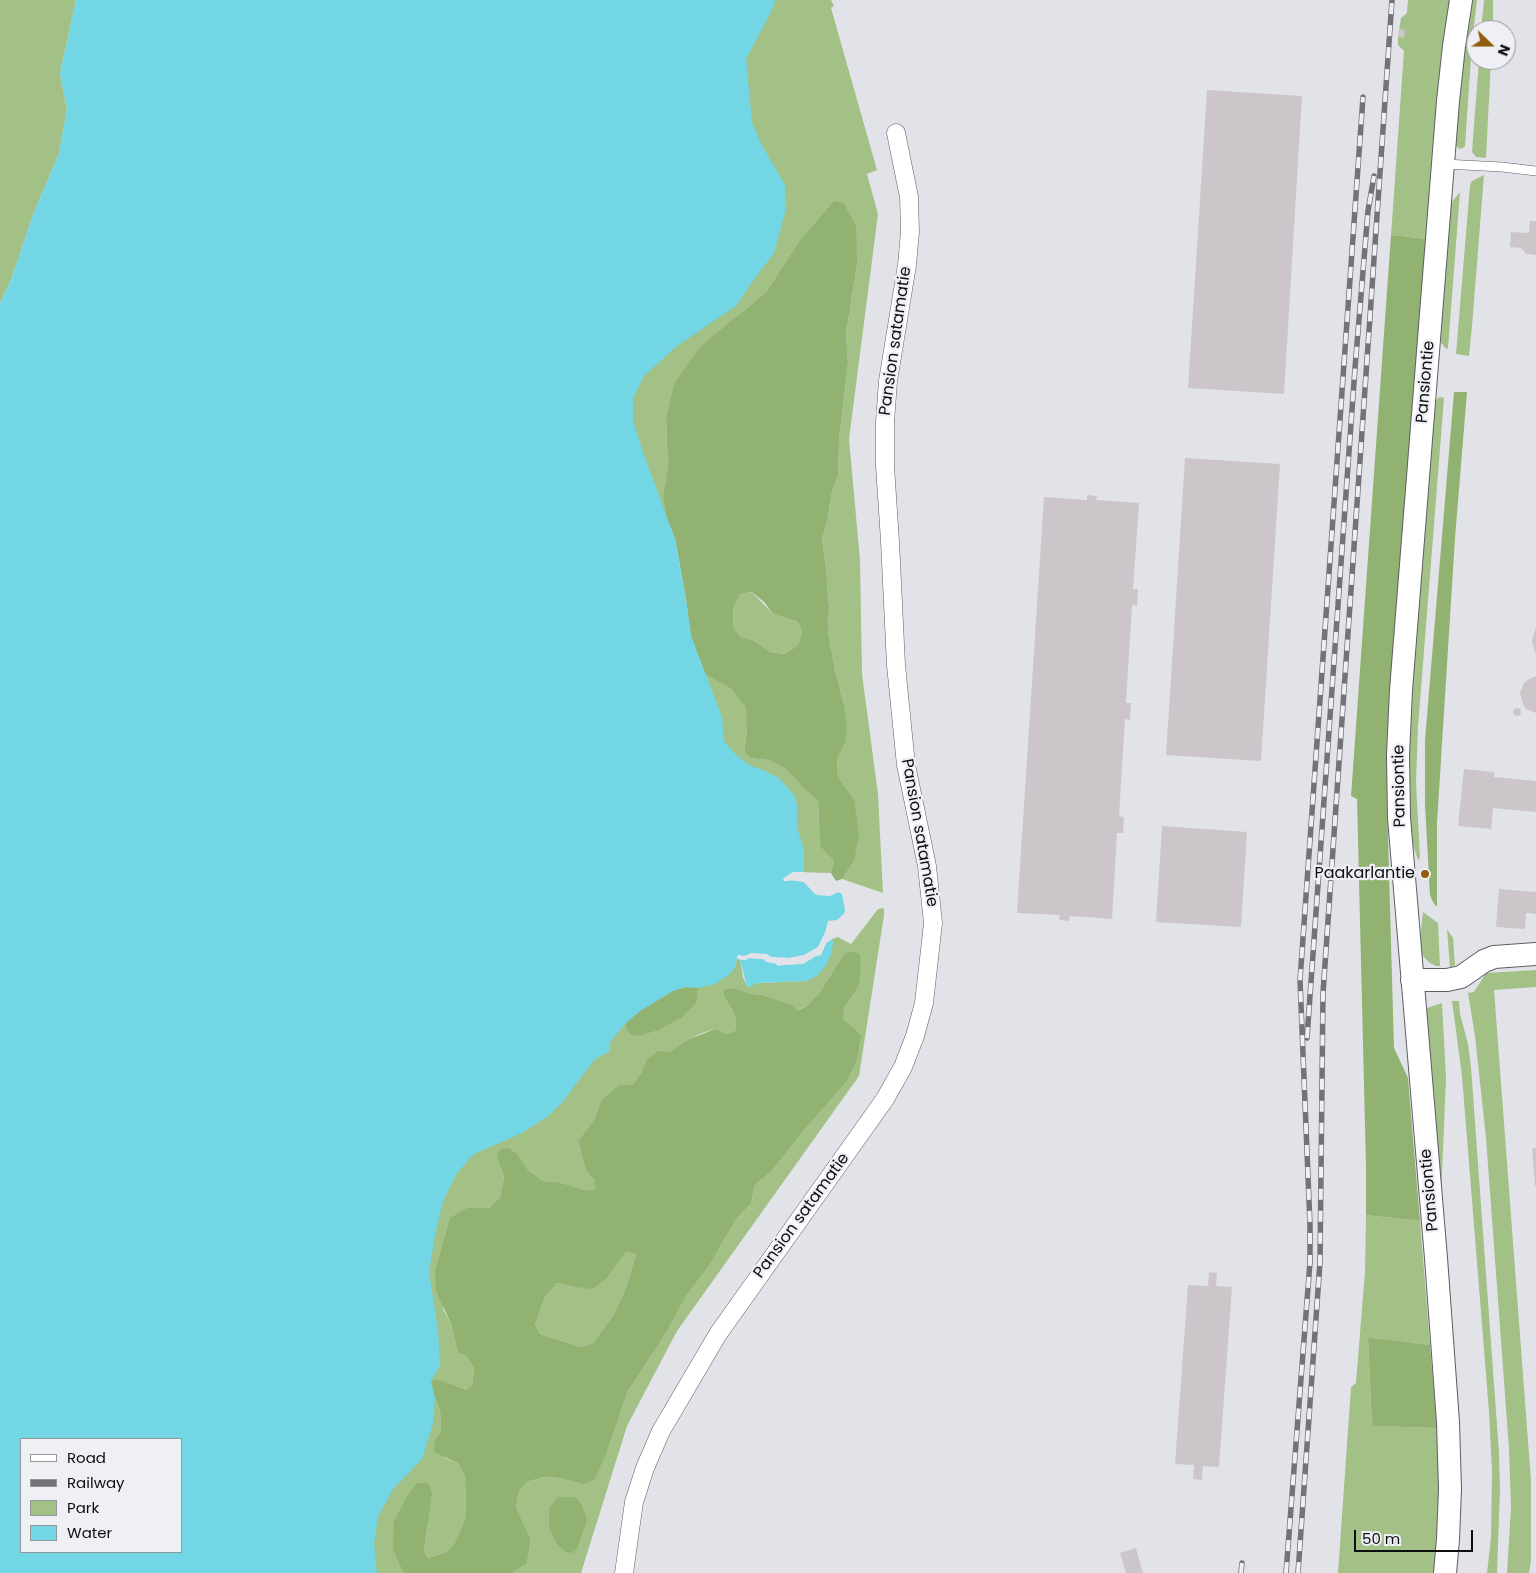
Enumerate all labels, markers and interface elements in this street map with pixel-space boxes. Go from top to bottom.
north arrow [1466,20,1516,70]
text: N [1493,42,1515,59]
street label: Pansion satamatie [876,265,916,417]
street label: Pansiontie [1413,340,1439,424]
street label: Pansiontie [1390,744,1410,828]
street label: Pansion satamatie [897,757,941,909]
place label: Paakarlantie [1314,864,1415,884]
marker: Paakarlantie [1419,868,1431,880]
street label: Pansiontie [1417,1148,1443,1232]
street label: Pansion satamatie [750,1150,854,1282]
legend [20,1438,182,1553]
text: Road [67,1447,106,1468]
text: Railway [67,1472,125,1493]
text: Park [67,1497,99,1518]
scale bar [1356,1520,1475,1552]
text: Water [67,1522,112,1543]
text: 50 m [1362,1528,1400,1549]

